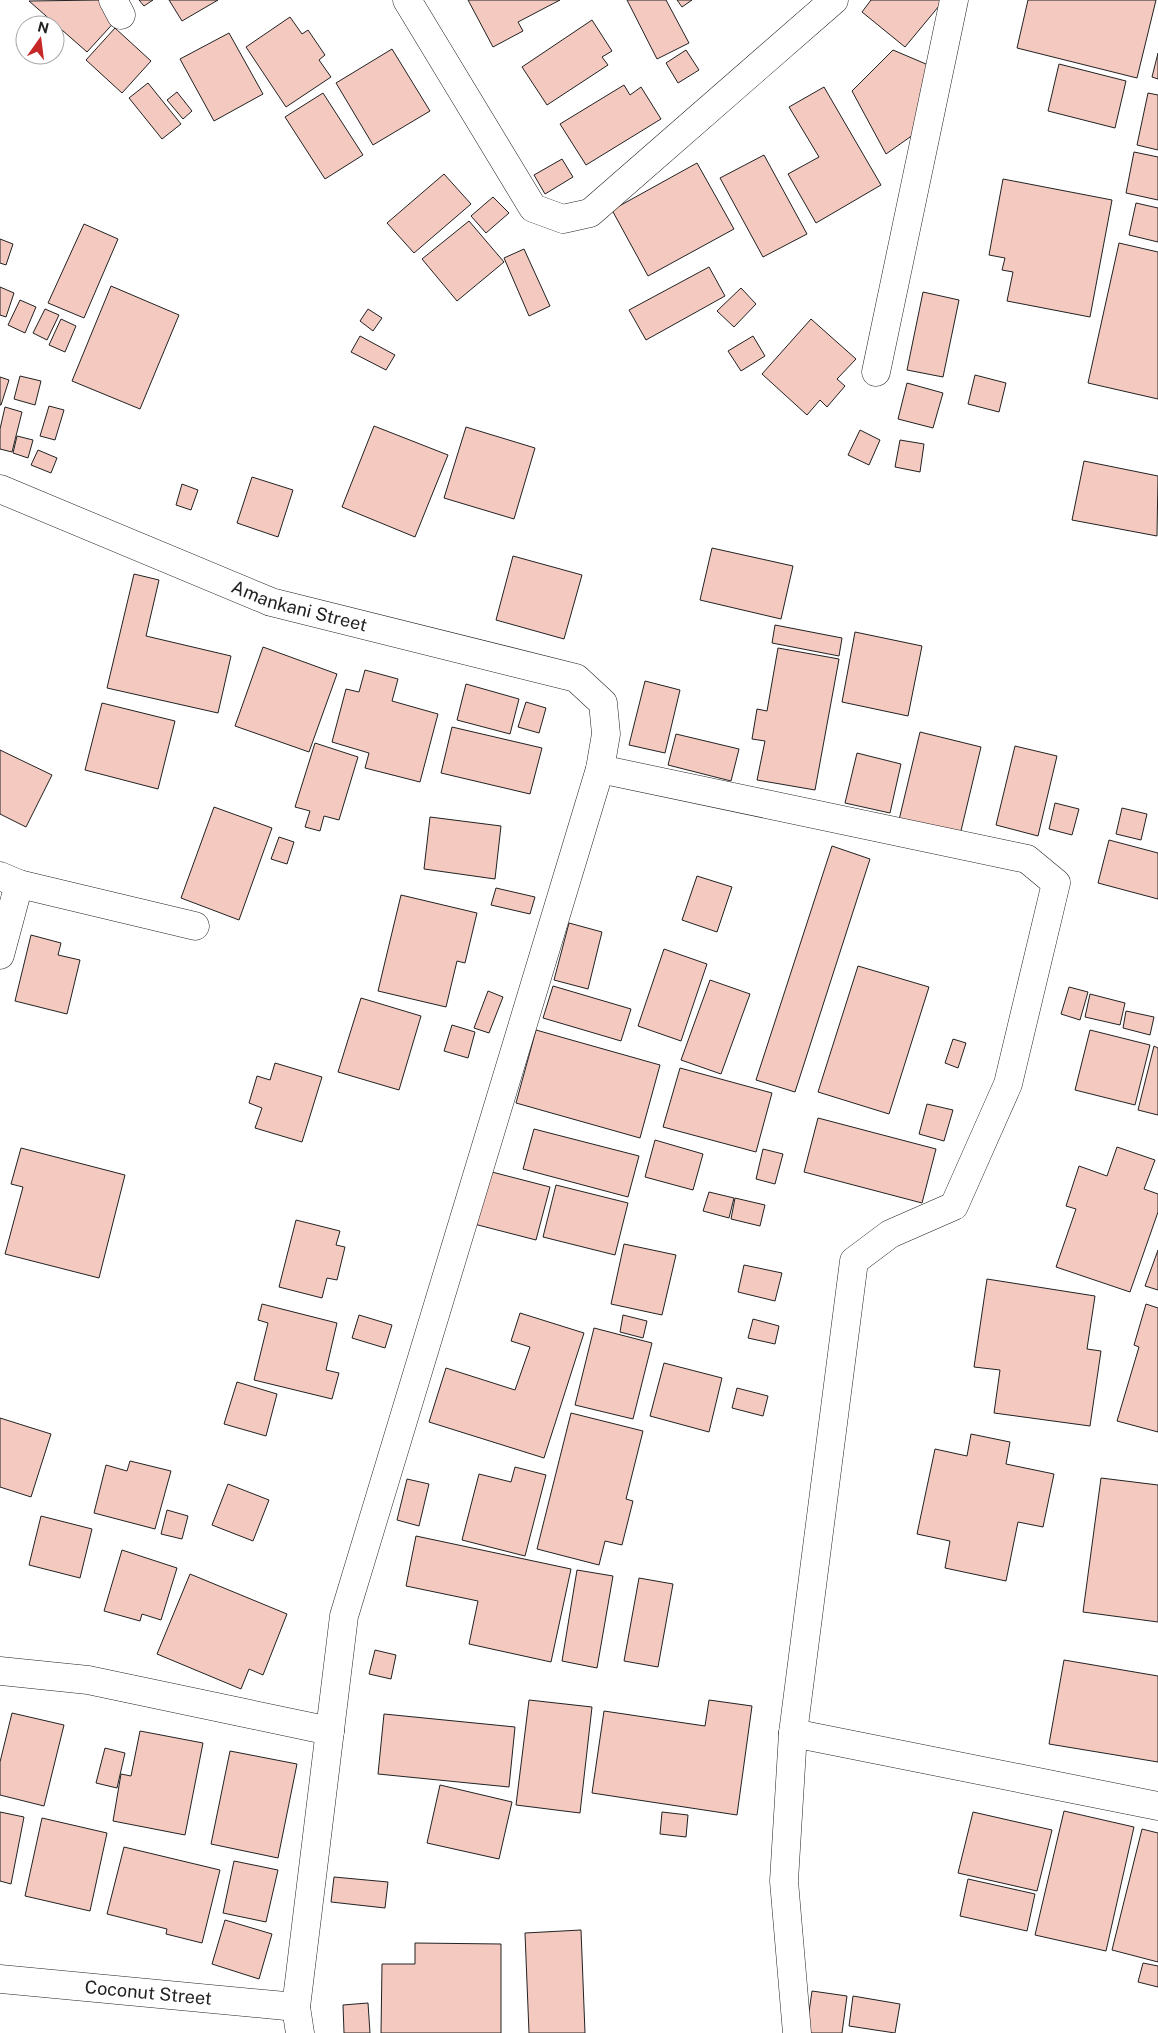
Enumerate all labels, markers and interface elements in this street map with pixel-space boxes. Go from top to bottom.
north arrow [15,15,65,65]
text: N [36,18,50,36]
street label: Amankani Street [229,576,369,636]
street label: Coconut Street [84,1976,213,2009]

